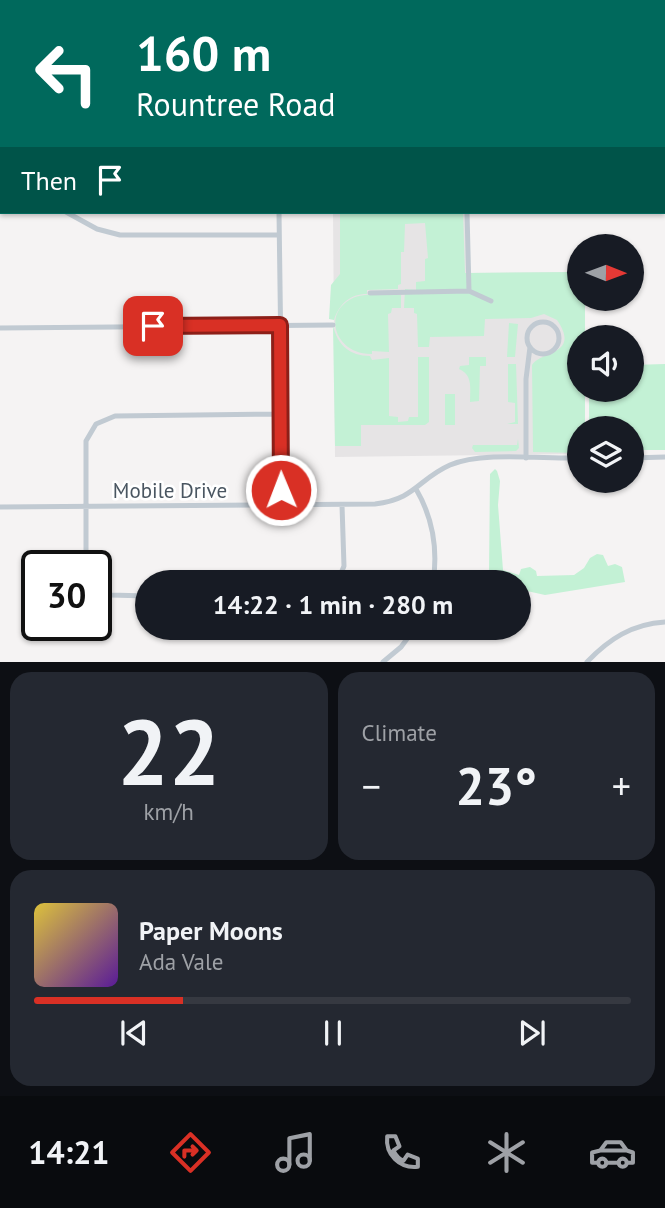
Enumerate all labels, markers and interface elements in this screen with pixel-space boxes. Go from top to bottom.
text: 160 m [136,21,271,85]
icon: left [21,28,112,119]
text: Rountree Road [136,83,336,125]
icon: arrive [91,161,129,199]
text: Then [21,164,77,197]
north arrow [567,234,644,312]
map controls [567,234,644,493]
pin [123,296,183,356]
icon: arrive [134,307,172,345]
button: sound [567,325,644,402]
button: layers [567,416,644,493]
position arrow [244,453,318,527]
street label: Mobile Drive [113,477,227,504]
speed limit sign: 30 [21,550,112,641]
text: 14:22 · 1 min · 280 m [213,588,453,621]
text: 22 [117,692,220,810]
text: Climate [362,718,437,747]
text: 23° [455,752,537,819]
text: − [362,761,381,810]
text: + [612,761,631,810]
text: km/h [144,797,194,826]
text: Paper Moons [139,914,283,947]
text: Ada Vale [139,947,223,976]
icon: previous [115,1014,153,1052]
icon: pause [314,1014,352,1052]
icon: next [513,1014,551,1052]
icon: directions [166,1128,215,1177]
icon: music [271,1128,320,1177]
icon: phone [377,1128,426,1177]
icon: climate [482,1128,531,1177]
icon: car [588,1128,637,1177]
text: 14:21 [28,1131,109,1173]

